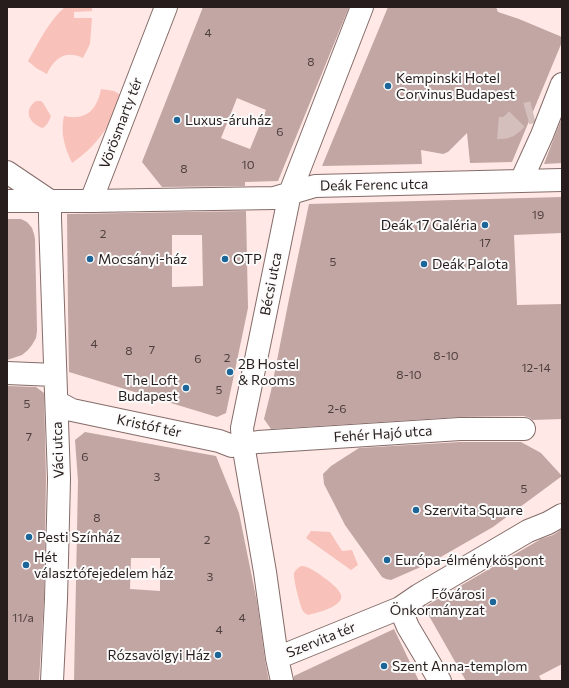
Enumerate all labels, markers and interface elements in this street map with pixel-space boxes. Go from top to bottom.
house number: 4 [204,26,212,40]
house number: 8 [307,55,315,69]
place label: Kempinski Hotel Corvinus Budapest [396,70,515,102]
street label: Vörösmarty tér [96,75,146,171]
marker: Kempinski Hotel Corvinus Budapest [383,81,393,91]
place label: Luxus-áruház [185,112,271,128]
marker: Luxus-áruház [172,115,182,125]
house number: 6 [276,125,284,139]
house number: 10 [242,158,254,172]
house number: 8 [180,162,188,176]
street label: Deák Ferenc utca [320,176,428,194]
house number: 19 [532,208,544,222]
place label: Deák 17 Galéria [381,217,477,233]
marker: Deák 17 Galéria [480,220,490,230]
house number: 2 [100,227,106,241]
house number: 17 [479,236,491,250]
place label: Mocsányi-ház [98,251,187,267]
place label: OTP [233,251,262,267]
street label: Bécsi utca [257,251,285,317]
marker: Mocsányi-ház [85,254,95,264]
marker: OTP [220,254,230,264]
house number: 5 [330,255,336,269]
place label: Deák Palota [432,256,508,272]
marker: Deák Palota [419,259,429,269]
house number: 4 [90,337,98,351]
house number: 7 [149,343,155,357]
house number: 8 [125,344,133,358]
house number: 8-10 [433,349,459,363]
house number: 2 [224,351,230,365]
house number: 6 [194,352,202,366]
place label: 2B Hostel & Rooms [238,356,299,388]
house number: 12-14 [521,361,551,375]
marker: 2B Hostel & Rooms [225,367,235,377]
house number: 8-10 [396,368,422,382]
place label: The Loft Budapest [118,372,178,404]
marker: The Loft Budapest [181,383,191,393]
house number: 5 [216,383,222,397]
house number: 5 [24,397,30,411]
house number: 2-6 [327,402,347,416]
street label: Kristóf tér [115,411,183,441]
street label: Váci utca [49,421,67,479]
street label: Fehér Hajó utca [333,422,433,446]
house number: 7 [26,430,32,444]
house number: 6 [81,450,89,464]
house number: 3 [154,470,160,484]
house number: 5 [521,482,527,496]
place label: Szervita Square [424,502,523,518]
marker: Szervita Square [411,505,421,515]
house number: 8 [93,511,101,525]
place label: Pesti Színház [37,529,120,545]
marker: Pesti Színház [24,532,34,542]
house number: 2 [204,533,210,547]
place label: Hét választófejedelem ház [34,549,173,582]
place label: Európa-élményköspont [395,552,544,568]
marker: Európa-élményköspont [382,555,392,565]
marker: Hét választófejedelem ház [21,560,31,570]
house number: 3 [207,570,213,584]
place label: Fővárosi Önkormányzat [390,586,485,618]
marker: Fővárosi Önkormányzat [488,597,498,607]
house number: 11/a [12,611,34,625]
house number: 4 [238,611,246,625]
street label: Szervita tér [284,618,358,662]
house number: 4 [215,623,223,637]
place label: Rózsavölgyi Ház [108,647,210,663]
marker: Rózsavölgyi Ház [213,650,223,660]
place label: Szent Anna-templom [392,658,528,674]
marker: Szent Anna-templom [379,661,389,671]

